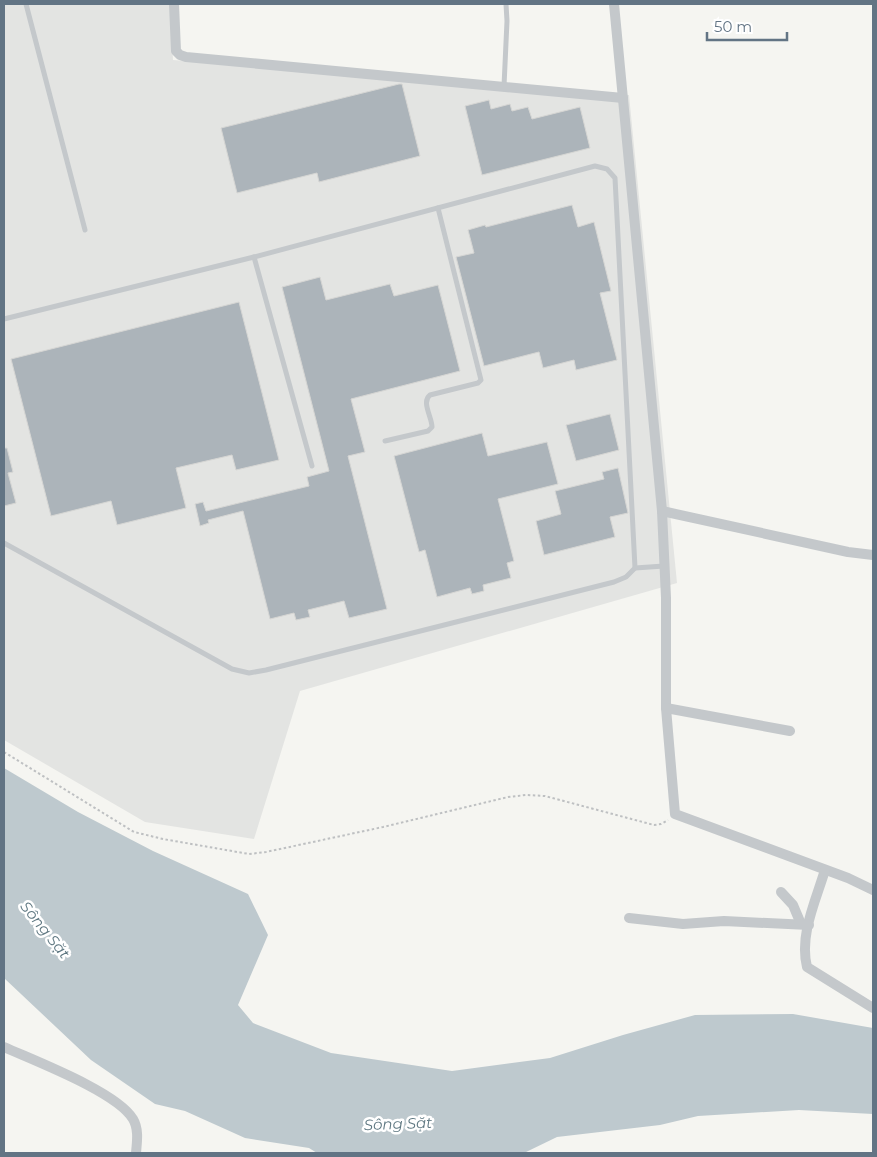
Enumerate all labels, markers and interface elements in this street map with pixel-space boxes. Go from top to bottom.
scale bar [707,10,787,42]
text: 50 m [714,17,752,36]
water label: Sông Sặt [16,897,74,962]
water label: Sông Sặt [363,1113,433,1134]

